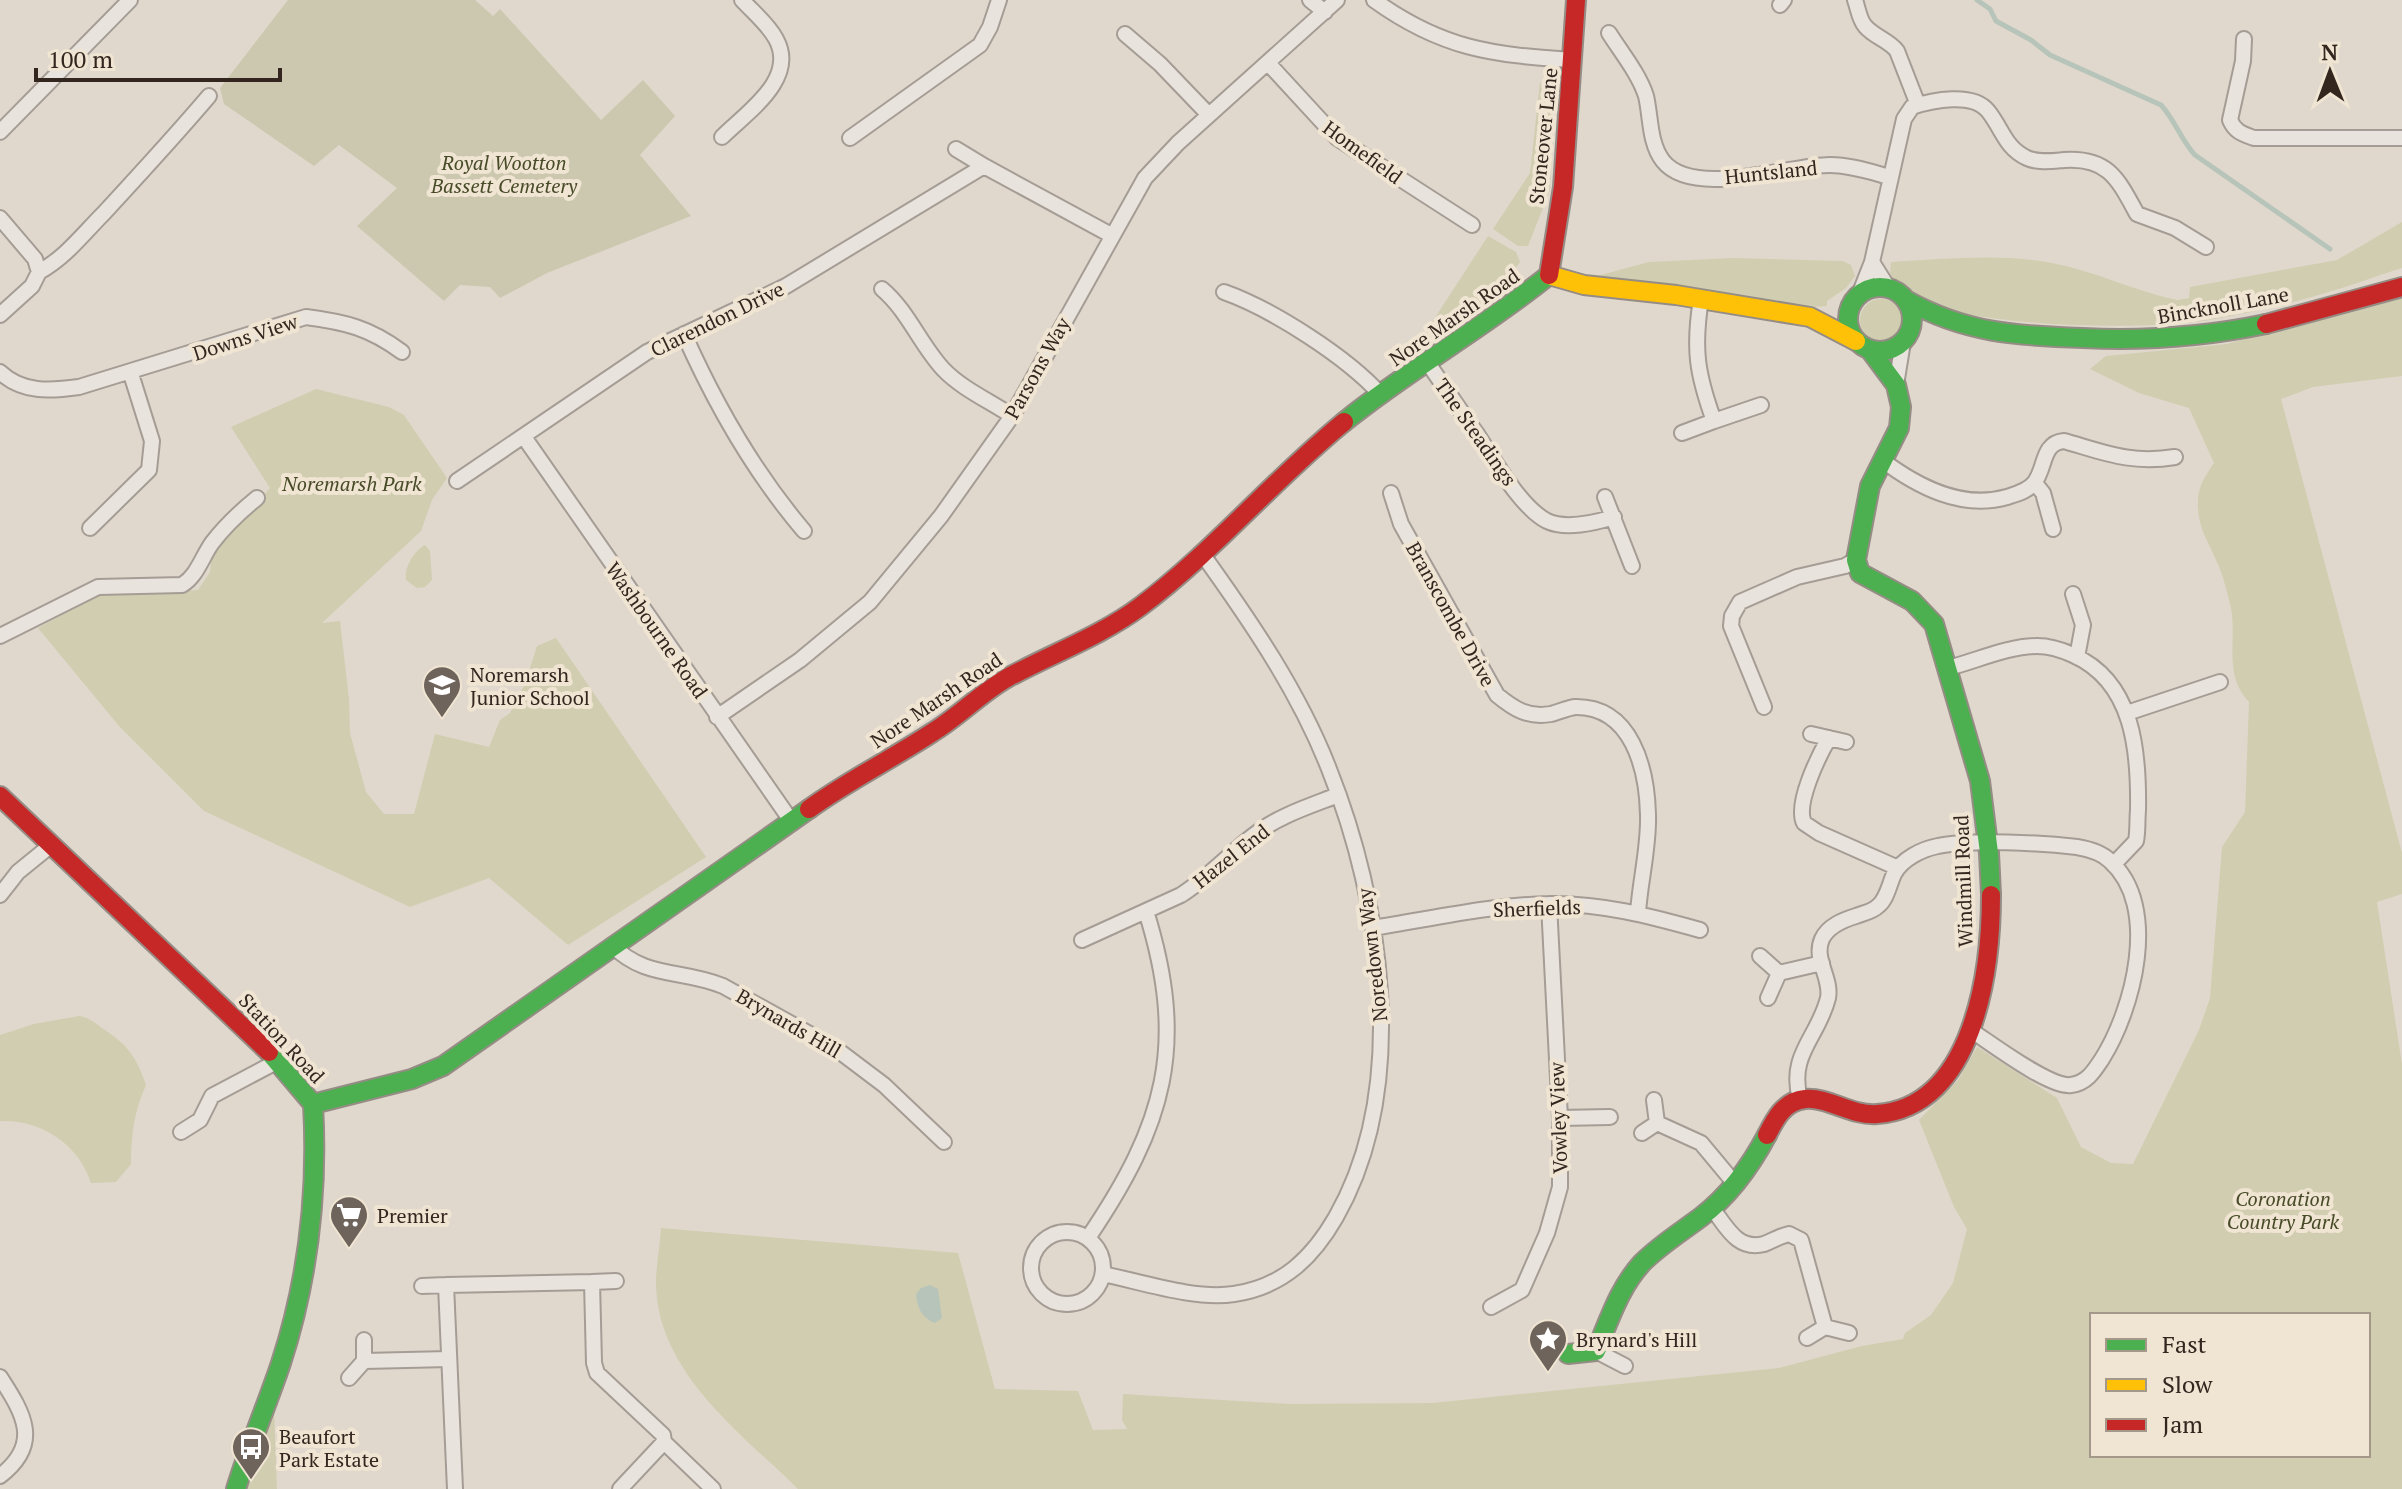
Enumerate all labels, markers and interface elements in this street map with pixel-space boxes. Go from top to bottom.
scale bar [36,32,280,82]
north arrow [2290,32,2370,112]
text: N [2321,37,2339,66]
text: 100 m [48,43,113,75]
street label: Stoneover Lane [1522,66,1564,206]
street label: Homefield [1318,114,1408,190]
park label: Royal Wootton Bassett Cemetery [430,149,578,199]
street label: Huntsland [1723,154,1819,190]
street label: Nore Marsh Road [1383,262,1525,372]
street label: Clarendon Drive [646,275,788,363]
street label: Bincknoll Lane [2155,280,2291,330]
street label: Downs View [189,307,301,367]
street label: Parsons Way [998,312,1076,424]
street label: The Steadings [1429,373,1523,491]
park label: Noremarsh Park [281,470,422,497]
street label: Branscombe Drive [1400,537,1502,691]
street label: Washbourne Road [600,557,714,703]
street label: Nore Marsh Road [865,646,1007,754]
place label: Noremarsh Junior School [470,661,590,711]
school or university icon: Noremarsh Junior School [421,664,463,719]
street label: Windmill Road [1947,814,1979,948]
street label: Hazel End [1187,818,1275,894]
street label: Noredown Way [1350,886,1394,1023]
street label: Sherfields [1493,893,1581,923]
street label: Brynards Hill [731,982,847,1064]
street label: Station Road [233,987,331,1089]
street label: Vowley View [1543,1061,1573,1174]
park label: Coronation Country Park [2227,1185,2340,1235]
supermarket icon: Premier [328,1194,370,1249]
place label: Premier [377,1202,448,1229]
legend [2090,1313,2370,1457]
place icon: Brynard's Hill [1527,1318,1569,1373]
place label: Brynard's Hill [1576,1326,1697,1353]
text: Fast [2162,1328,2207,1360]
text: Slow [2162,1368,2213,1400]
text: Jam [2162,1408,2203,1440]
place label: Beaufort Park Estate [279,1423,379,1473]
bus stop icon: Beaufort Park Estate [230,1426,272,1481]

